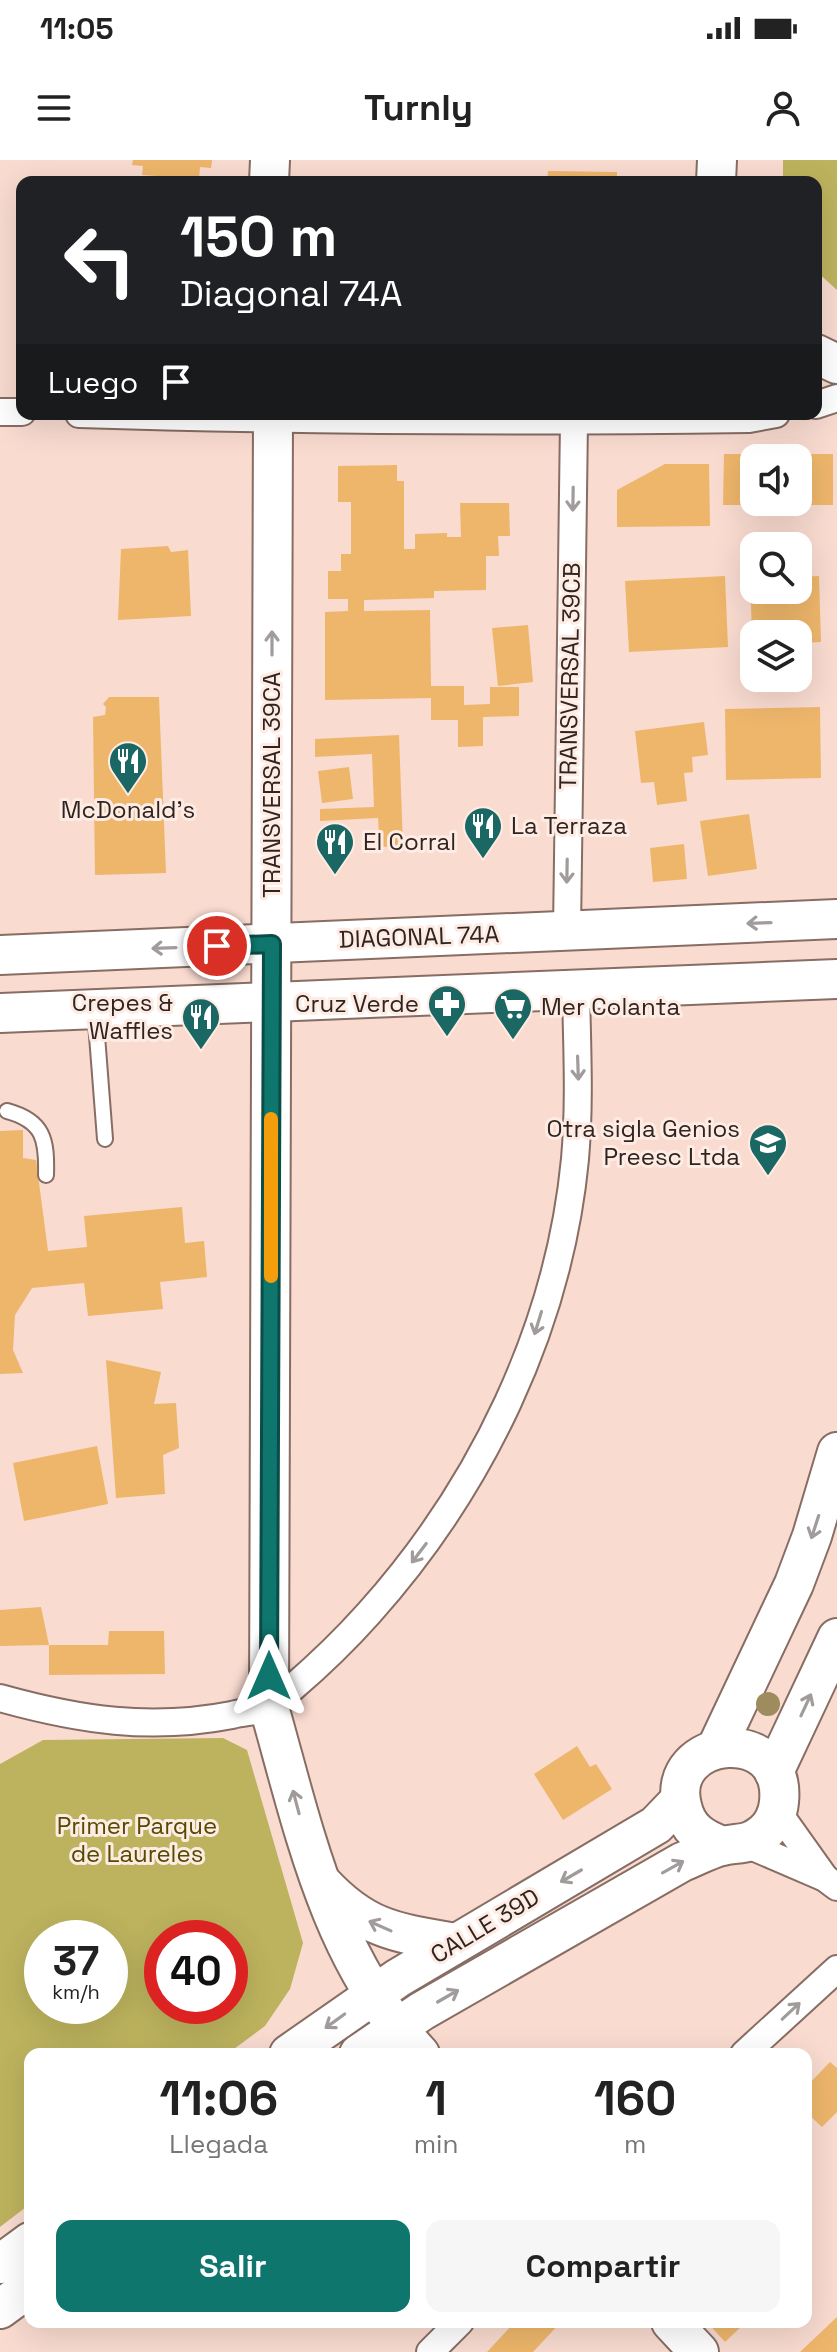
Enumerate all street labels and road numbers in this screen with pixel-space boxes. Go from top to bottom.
street label: TRANSVERSAL 39CB [552,562,587,790]
street label: TRANSVERSAL 39CA [256,672,287,898]
street label: DIAGONAL 74A [338,918,500,955]
street label: CALLE 39D [425,1881,545,1970]

